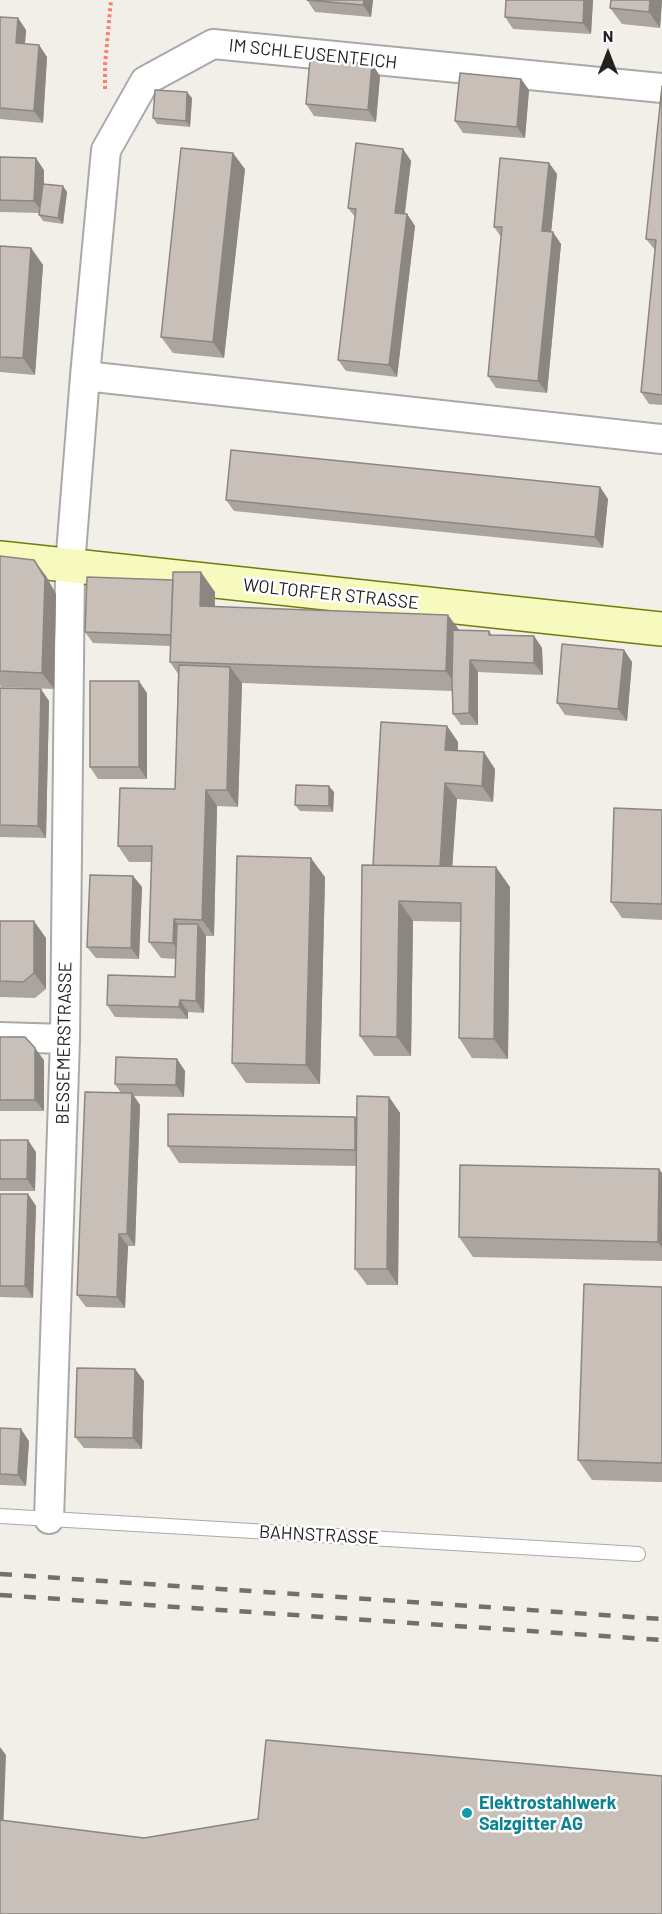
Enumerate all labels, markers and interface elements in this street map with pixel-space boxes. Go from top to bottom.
north arrow [578,24,638,84]
text: N [603,26,613,45]
street label: IM SCHLEUSENTEICH [228,34,398,74]
street label: WOLTORFER STRASSE [242,574,420,614]
street label: BESSEMERSTRASSE [52,961,76,1125]
street label: BAHNSTRASSE [259,1521,379,1549]
place label: Elektrostahlwerk Salzgitter AG [479,1792,616,1834]
marker: Elektrostahlwerk Salzgitter AG [460,1806,474,1820]

